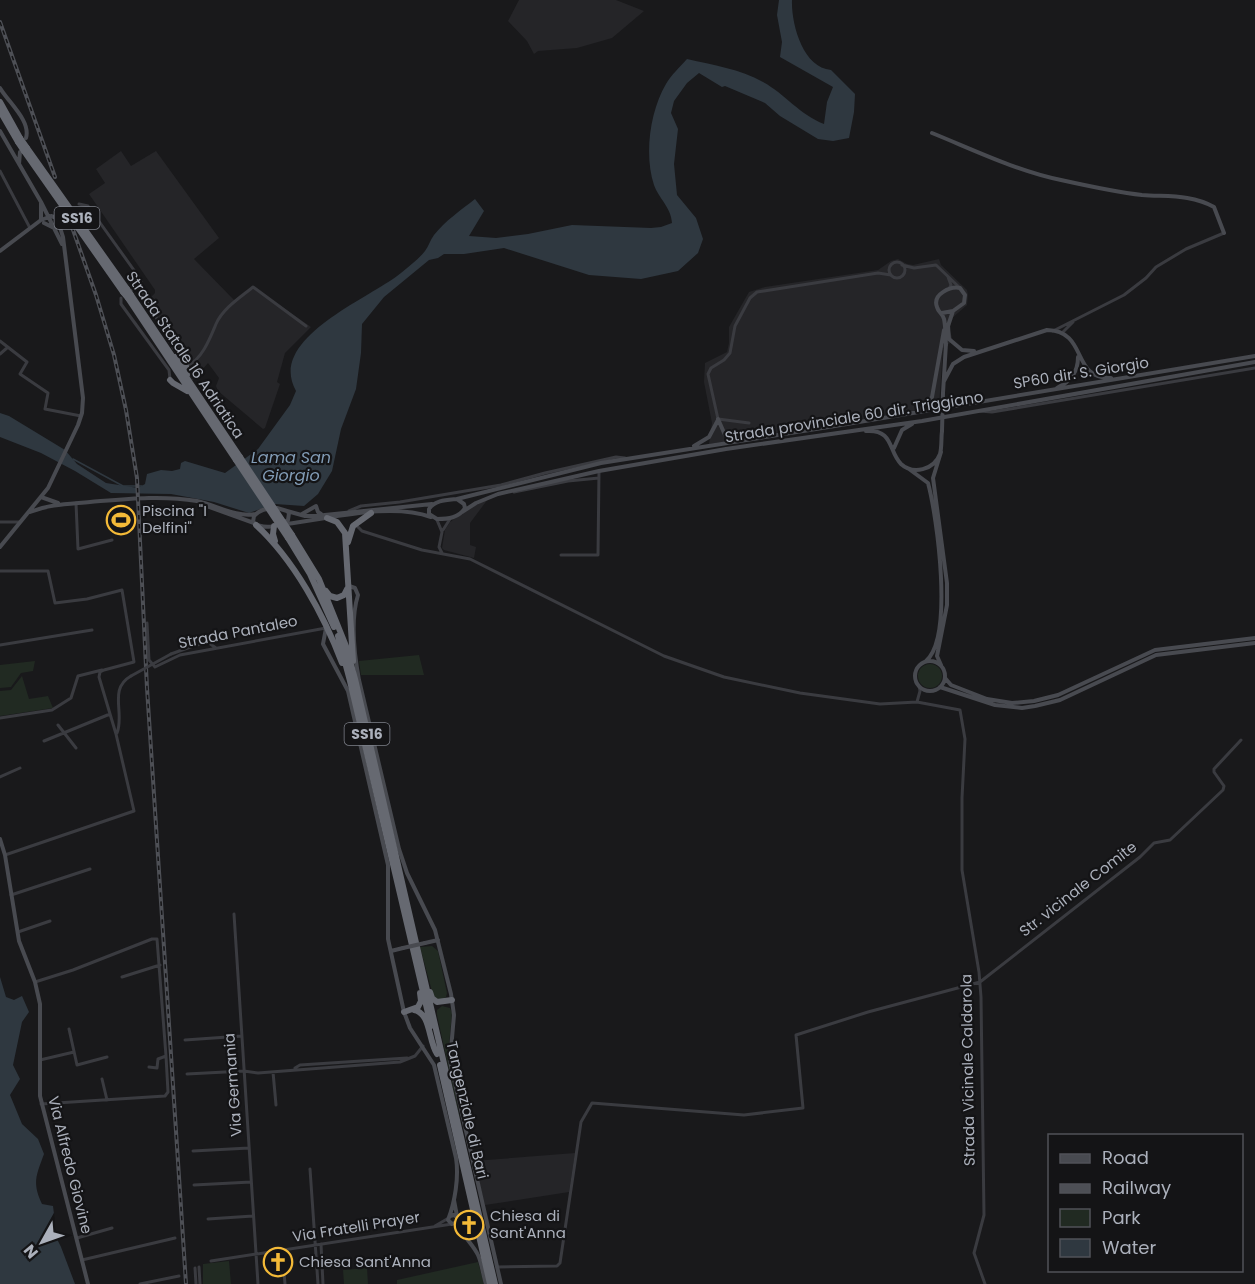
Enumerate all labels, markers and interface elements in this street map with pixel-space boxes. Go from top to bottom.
road number: SS16 [54,207,100,229]
street label: Strada Statale 16 Adriatica [121,267,249,443]
street label: SP60 dir. S. Giorgio [1012,351,1150,394]
street label: Strada provinciale 60 dir. Triggiano [723,386,985,447]
water label: Lama San Giorgio [251,446,331,487]
place label: Piscina "I Delfini" [142,500,207,538]
sports icon: Piscina "I Delfini" [105,504,137,536]
street label: Strada Pantaleo [177,610,299,653]
road number: SS16 [344,723,389,745]
street label: Str. vicinale Comite [1015,836,1141,941]
street label: Strada Vicinale Caldarola [955,974,980,1166]
street label: Via Germania [218,1033,247,1137]
street label: Tangenziale di Bari [441,1039,494,1181]
street label: Via Alfredo Giovine [43,1094,98,1236]
legend [1048,1134,1243,1272]
text: Road [1102,1145,1149,1170]
text: Railway [1102,1175,1171,1200]
place label: Chiesa di Sant'Anna [490,1205,566,1243]
text: Park [1102,1205,1141,1230]
street label: Via Fratelli Prayer [291,1206,422,1247]
church icon: Chiesa di Sant'Anna [453,1209,485,1241]
north arrow [12,1212,72,1272]
text: Water [1102,1235,1156,1260]
text: N [18,1239,44,1263]
church icon: Chiesa Sant'Anna [262,1246,294,1278]
place label: Chiesa Sant'Anna [299,1251,431,1272]

